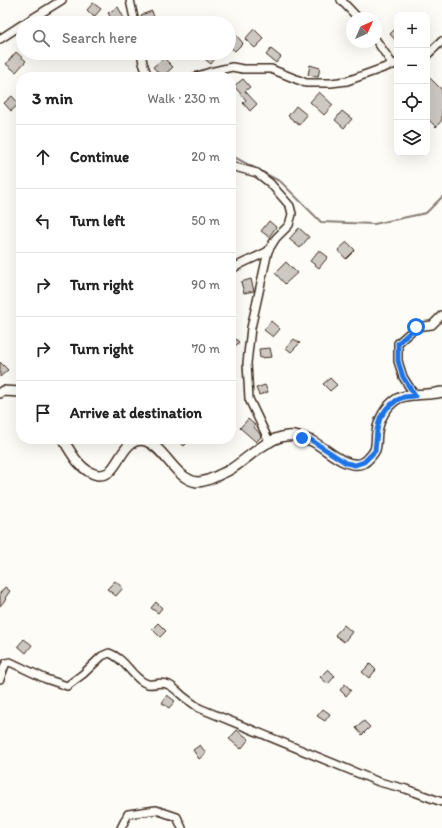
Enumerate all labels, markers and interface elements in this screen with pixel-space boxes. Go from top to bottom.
north arrow [346,12,382,48]
map controls [394,12,430,156]
button: + [394,12,430,48]
search box [16,16,236,60]
icon: search [30,27,52,49]
text: Search here [62,29,137,47]
button: − [394,48,430,84]
button: locate [394,84,430,120]
text: 3 min [32,88,73,108]
text: Walk · 230 m [148,91,220,106]
button: layers [394,120,430,156]
icon: ahead [32,146,54,168]
text: Continue [70,148,129,166]
text: 20 m [191,149,220,164]
icon: left [32,210,54,232]
text: Turn left [70,212,125,230]
text: 50 m [191,213,220,228]
icon: right [32,274,54,296]
text: Turn right [70,276,134,294]
text: 90 m [191,277,220,292]
route start [407,318,425,336]
icon: right [32,338,54,360]
text: Turn right [70,340,134,358]
text: 70 m [192,341,220,356]
icon: arrive [32,402,54,424]
text: Arrive at destination [70,404,202,422]
route end [293,429,311,447]

